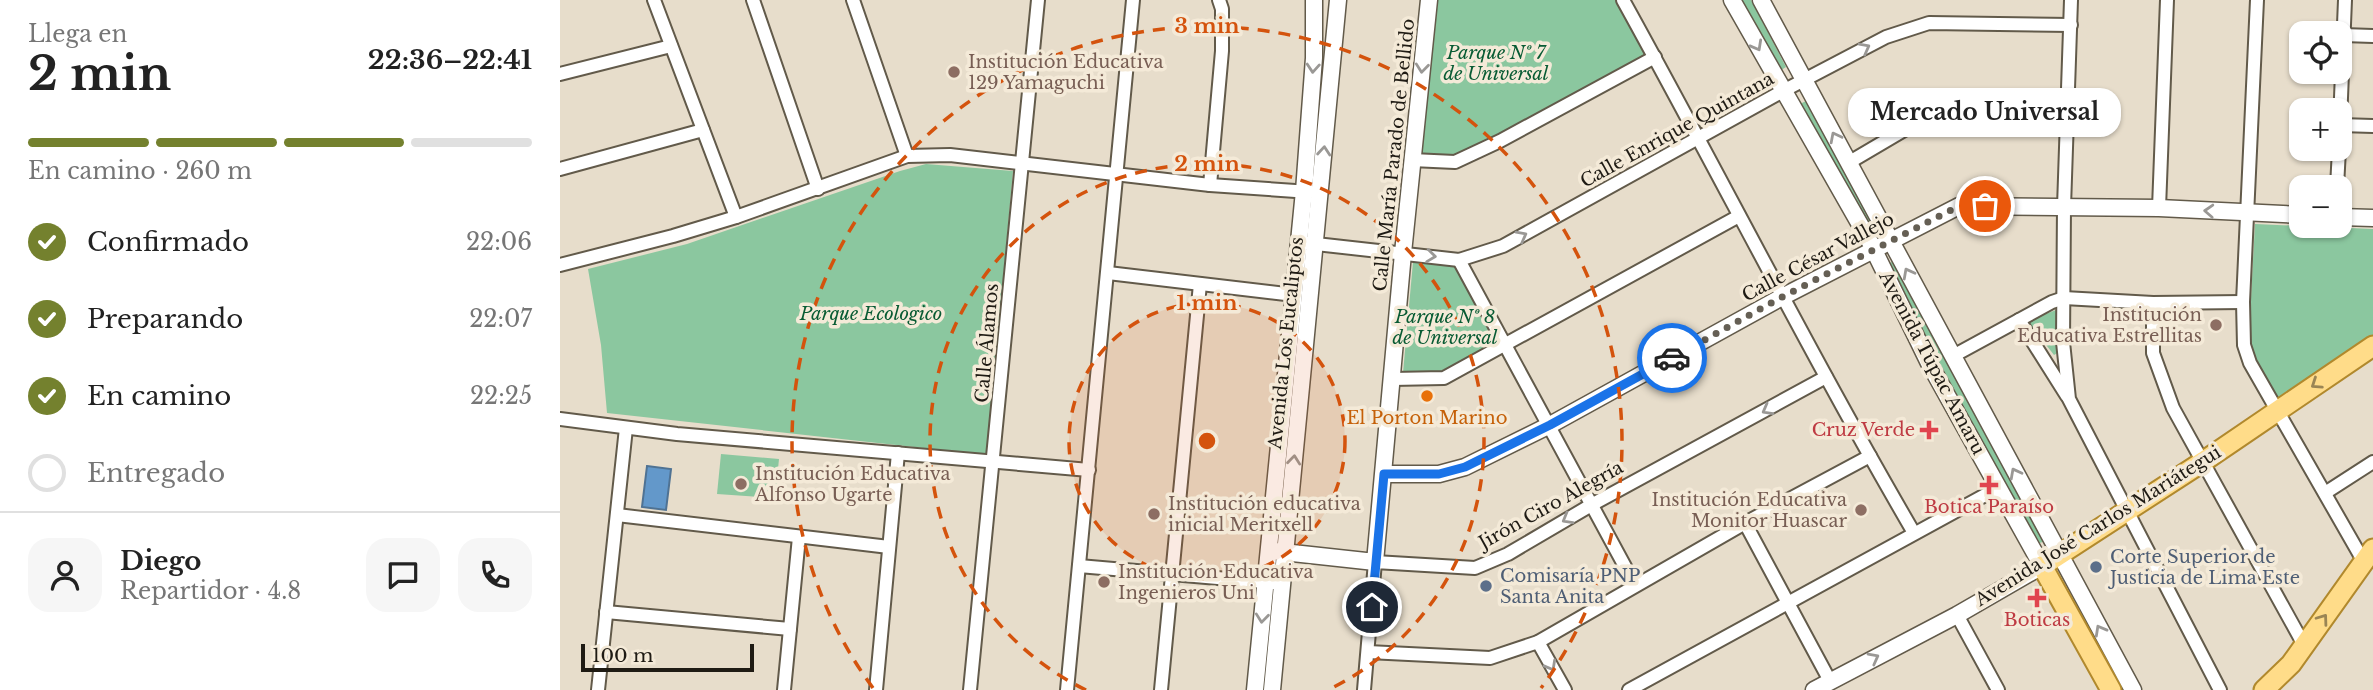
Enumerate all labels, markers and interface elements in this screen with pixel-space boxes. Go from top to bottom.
text: 3 min [1174,13,1240,39]
street label: Calle María Parado de Bellido [1369,18,1419,292]
text: Llega en [28,20,127,48]
map controls [2289,21,2352,238]
button: locate [2289,21,2352,84]
one-way arrow [1749,38,1762,51]
park label: Parque Nº 7 de Universal [1444,42,1549,85]
one-way arrow [1858,42,1871,56]
text: 22:36–22:41 [368,44,532,76]
text: 2 min [28,45,171,102]
place label: Institución Educativa 129 Yamaguchi [968,51,1164,94]
one-way arrow [1306,63,1321,74]
one-way arrow [1415,63,1430,74]
marker: Institución Educativa 129 Yamaguchi [946,64,962,80]
street label: Calle Enrique Quintana [1576,68,1778,192]
callout: Mercado Universal [1848,87,2122,136]
text: Mercado Universal [1870,98,2099,126]
button: + [2289,98,2352,161]
one-way arrow [1829,132,1843,144]
one-way arrow [1317,145,1332,157]
text: 2 min [1174,151,1240,177]
text: En camino · 260 m [28,157,252,185]
button: − [2289,175,2352,238]
pin [1955,176,2015,236]
icon: bag [1966,187,2004,225]
one-way arrow [2203,204,2214,219]
street label: Calle César Vallejo [1738,208,1898,306]
icon: check [28,223,66,261]
text: Confirmado [87,226,249,258]
text: 22:06 [466,228,532,256]
one-way arrow [1515,231,1528,244]
street label: Avenida Los Eucaliptos [1264,236,1308,451]
one-way arrow [1425,249,1437,264]
street label: Avenida Túpac Amaru [1874,267,1990,458]
one-way arrow [1903,267,1917,280]
street label: Calle Álamos [970,282,1003,404]
text: 1 min [1177,290,1237,316]
icon: check [28,300,66,338]
text: Preparando [87,303,243,335]
park label: Parque Ecologico [799,303,942,325]
place label: Institución Educativa Estrellitas [2017,304,2202,347]
text: 22:07 [469,305,532,333]
park label: Parque Nº 8 de Universal [1393,306,1498,349]
marker: Institución Educativa Estrellitas [2208,317,2224,333]
courier [1637,323,1707,393]
icon: car [1653,339,1691,377]
one-way arrow [2311,375,2324,388]
icon: check [28,377,66,415]
text: En camino [87,380,231,412]
text: 22:25 [470,382,532,410]
marker: El Porton Marino [1419,388,1435,404]
one-way arrow [1761,401,1774,415]
place label: El Porton Marino [1347,407,1507,429]
place label: Cruz Verde [1812,419,1915,441]
marker: Cruz Verde [1921,422,1937,438]
centre of rings [1195,429,1219,453]
street label: Avenida José Carlos Mariátegui [1970,441,2225,612]
one-way arrow [1286,454,1301,465]
street label: Jirón Ciro Alegría [1473,456,1627,555]
text: Entregado [87,457,225,489]
place label: Institución Educativa Alfonso Ugarte [754,463,951,506]
one-way arrow [2010,468,2024,480]
marker: Institución Educativa Alfonso Ugarte [733,476,749,492]
marker: Botica Paraíso [1981,477,1997,493]
place label: Institución Educativa Monitor Huascar [1652,489,1847,532]
place label: Institución educativa inicial Meritxell [1168,493,1361,536]
place label: Botica Paraíso [1924,496,2054,518]
marker: Institución Educativa Monitor Huascar [1853,502,1869,518]
marker: Institución educativa inicial Meritxell [1146,506,1162,522]
one-way arrow [1562,511,1575,524]
button: person [28,538,102,612]
button: chat [366,538,440,612]
button: phone [458,538,532,612]
text: Diego [120,545,201,577]
place label: Corte Superior de Justicia de Lima Este [2108,546,2300,589]
marker: Corte Superior de Justicia de Lima Este [2088,559,2104,575]
place label: Institución Educativa Ingenieros Uni [1118,561,1314,604]
place label: Comisaría PNP Santa Anita [1500,565,1640,608]
marker: Institución Educativa Ingenieros Uni [1096,574,1112,590]
text: Repartidor · 4.8 [120,577,301,605]
pin [1342,577,1402,637]
marker: Comisaría PNP Santa Anita [1478,578,1494,594]
icon: home [1353,588,1391,626]
marker: Boticas [2029,590,2045,606]
place label: Boticas [2004,609,2070,631]
one-way arrow [1255,613,1270,624]
one-way arrow [2315,614,2327,627]
one-way arrow [2095,625,2108,637]
scale bar [581,641,754,673]
text: 100 m [592,644,653,667]
one-way arrow [1867,653,1879,666]
one-way arrow [1543,659,1556,671]

